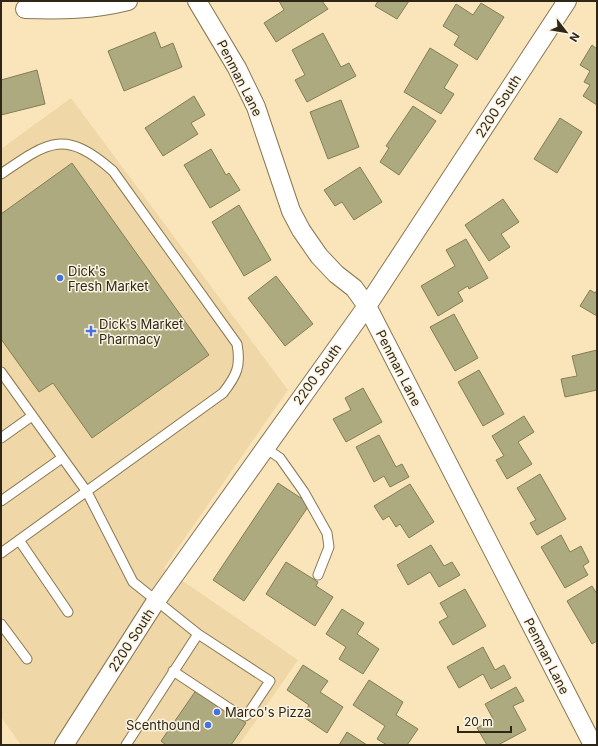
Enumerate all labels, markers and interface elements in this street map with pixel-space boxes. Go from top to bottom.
north arrow [546,12,586,52]
text: N [566,30,583,44]
street label: Penman Lane [214,37,266,119]
street label: 2200 South [472,72,524,140]
place label: Dick's Fresh Market [68,263,149,294]
marker: Dick's Fresh Market [55,273,65,283]
place label: Dick's Market Pharmacy [99,316,183,347]
marker: Dick's Market Pharmacy [86,326,96,336]
street label: Penman Lane [373,327,425,409]
street label: 2200 South [289,340,345,408]
street label: 2200 South [105,606,157,674]
street label: Penman Lane [521,615,573,697]
place label: Marco's Pizza [225,704,311,720]
marker: Marco's Pizza [212,707,222,717]
scale bar [458,708,511,734]
text: 20 m [464,714,493,729]
place label: Scenthound [126,717,200,733]
marker: Scenthound [203,720,213,730]

